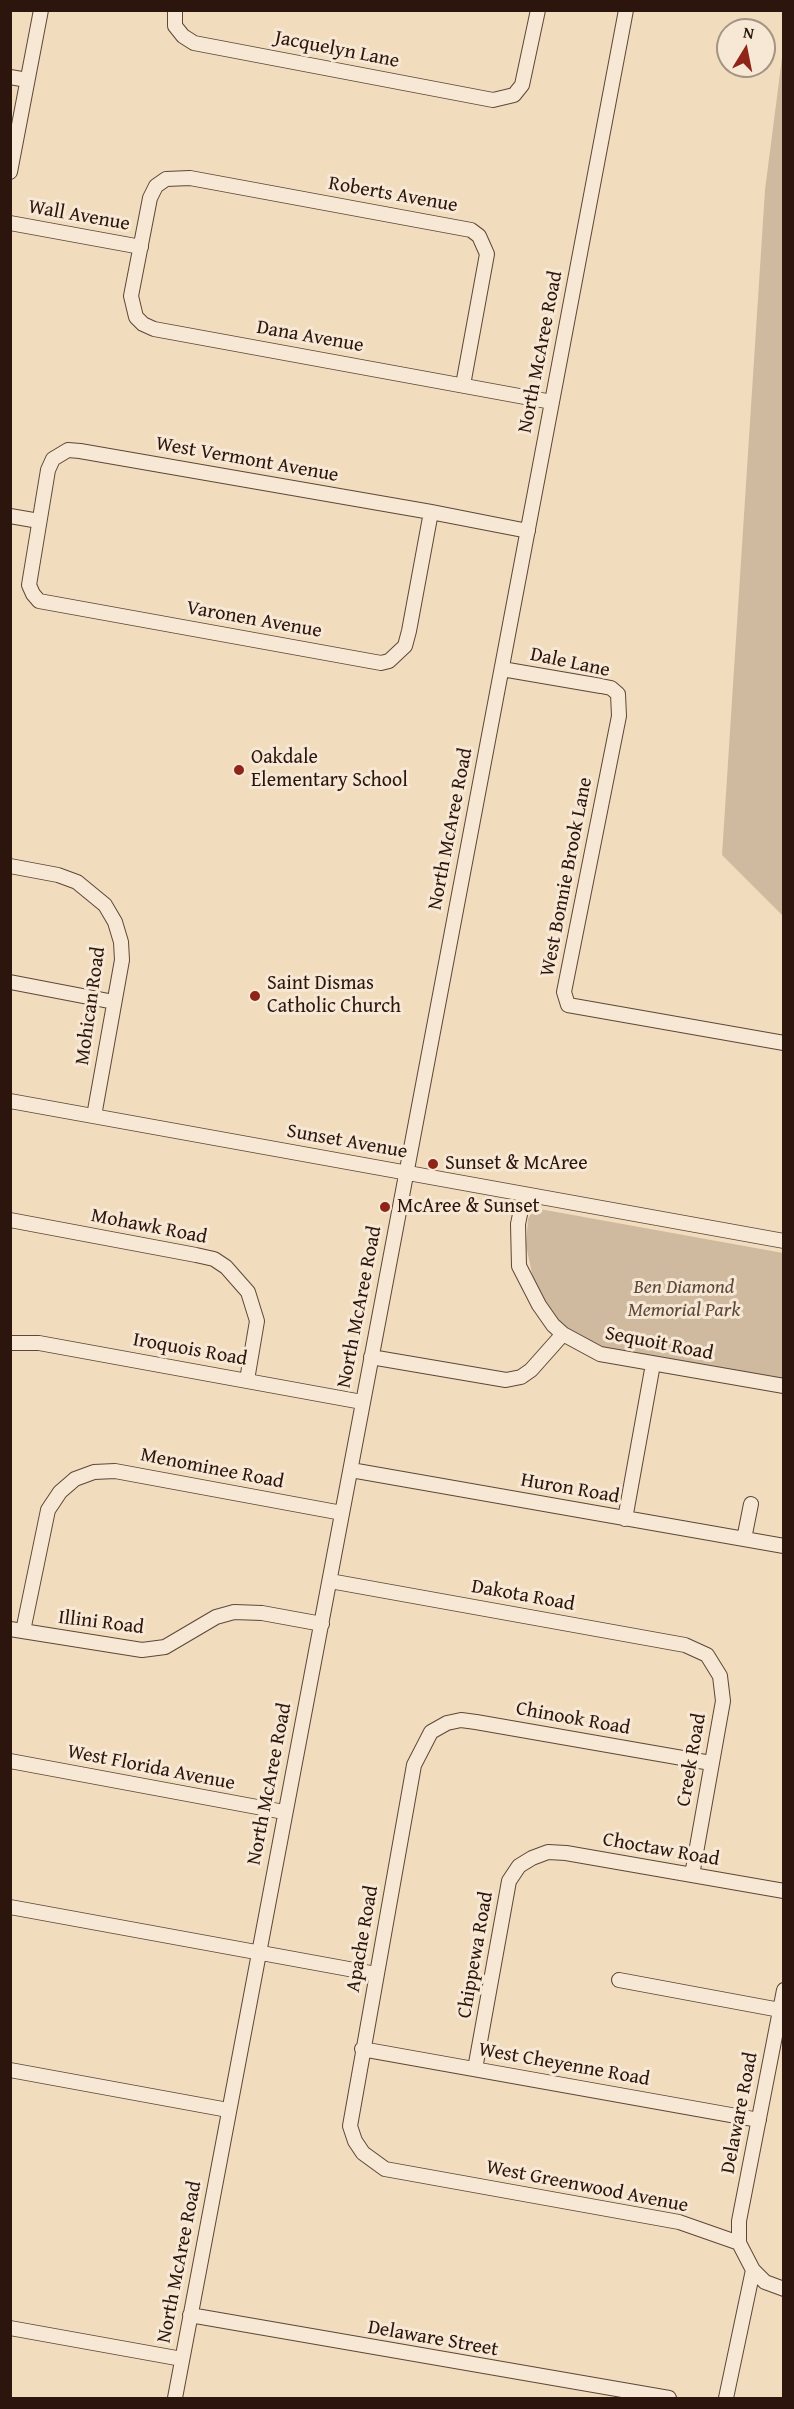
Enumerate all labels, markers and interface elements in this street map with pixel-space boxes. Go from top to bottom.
north arrow [716,18,776,78]
text: N [741,19,756,45]
street label: Jacquelyn Lane [273,26,401,74]
street label: Roberts Avenue [327,172,459,218]
street label: Wall Avenue [26,195,132,237]
street label: North McAree Road [514,269,568,435]
street label: Dana Avenue [255,316,365,358]
street label: West Vermont Avenue [154,432,340,488]
street label: Varonen Avenue [184,596,324,644]
street label: Dale Lane [528,643,612,683]
place label: Oakdale Elementary School [251,746,408,793]
street label: North McAree Road [424,746,478,912]
marker: Oakdale Elementary School [232,763,246,777]
street label: West Bonnie Brook Lane [536,775,598,979]
street label: Mohican Road [71,945,111,1067]
place label: Saint Dismas Catholic Church [267,972,401,1019]
marker: Saint Dismas Catholic Church [248,989,262,1003]
street label: Sunset Avenue [285,1120,409,1164]
place label: Sunset & McAree [445,1152,588,1176]
marker: Sunset & McAree [426,1157,440,1171]
place label: McAree & Sunset [397,1195,540,1219]
marker: McAree & Sunset [378,1200,392,1214]
street label: Mohawk Road [89,1204,209,1250]
street label: North McAree Road [333,1224,387,1390]
park label: Ben Diamond Memorial Park [628,1276,740,1323]
street label: Sequoit Road [603,1322,715,1366]
street label: Iroquois Road [131,1328,249,1372]
street label: Menominee Road [138,1443,286,1495]
street label: Huron Road [519,1469,621,1509]
street label: Dakota Road [470,1575,576,1617]
street label: Illini Road [57,1606,145,1640]
street label: Chinook Road [514,1697,632,1741]
street label: North McAree Road [243,1701,297,1867]
street label: Creek Road [672,1712,712,1808]
street label: West Florida Avenue [65,1740,237,1796]
street label: Choctaw Road [601,1828,721,1872]
street label: Apache Road [342,1884,384,1994]
street label: Chippewa Road [453,1890,499,2020]
street label: West Cheyenne Road [476,2038,652,2092]
street label: Delaware Road [716,2050,764,2176]
street label: West Greenwood Avenue [484,2156,690,2218]
street label: North McAree Road [153,2179,207,2345]
street label: Delaware Street [366,2316,500,2362]

